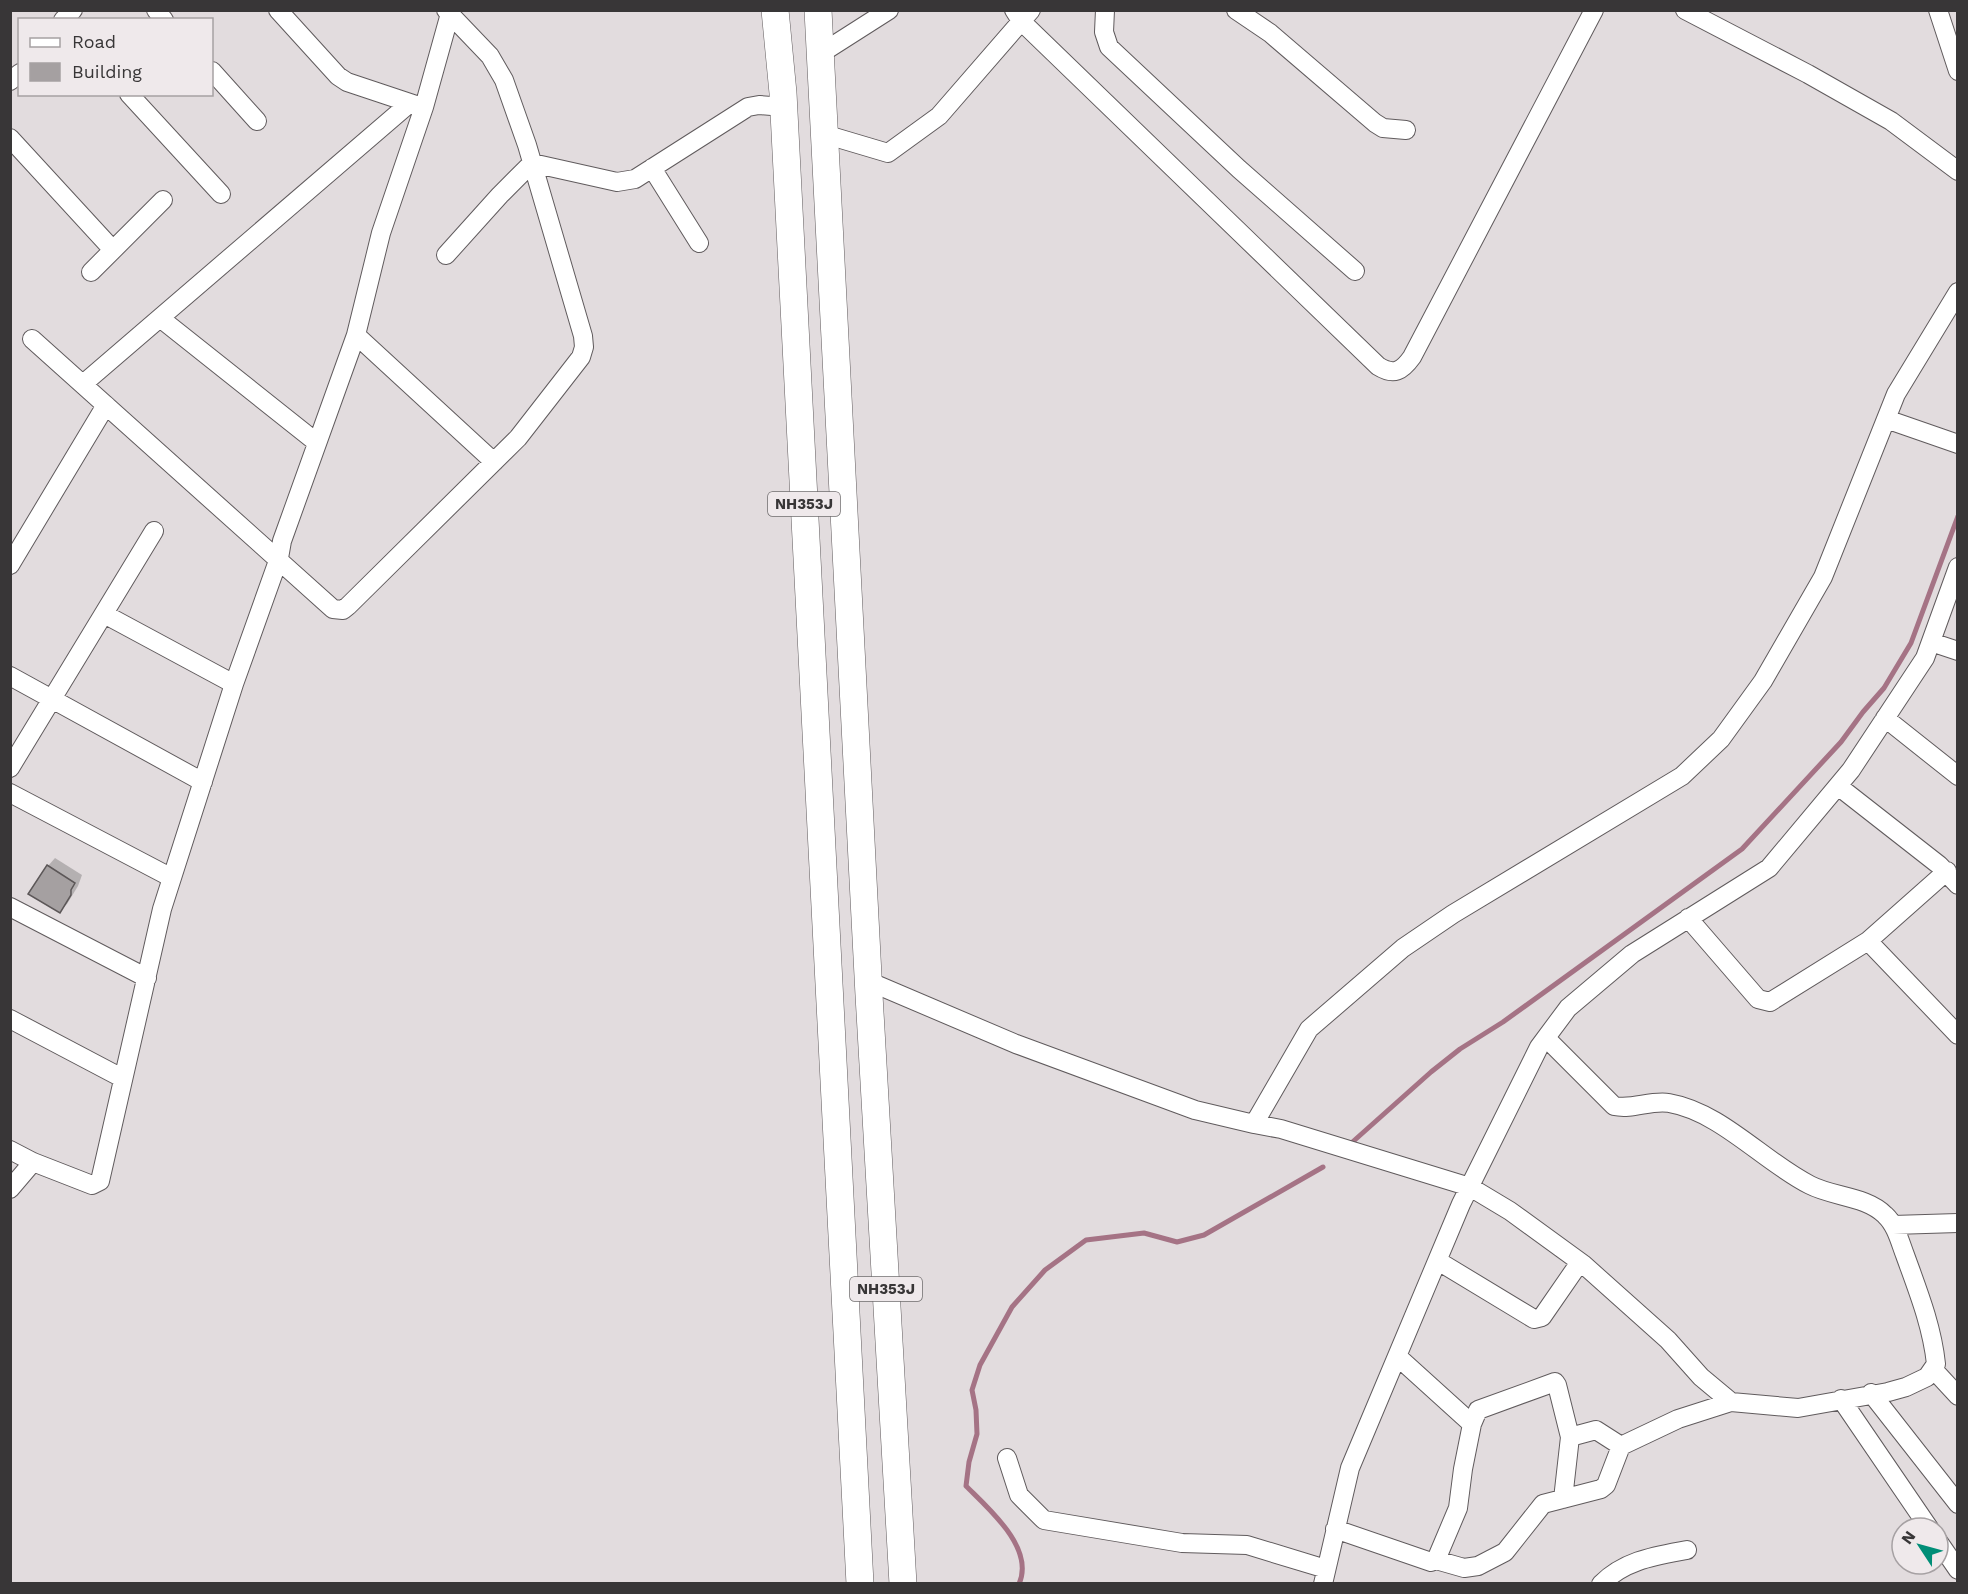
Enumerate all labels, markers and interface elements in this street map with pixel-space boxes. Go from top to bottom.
legend [18,18,213,96]
text: Road [72,31,116,52]
text: Building [72,61,142,82]
road number: NH353J [768,492,840,516]
road number: NH353J [850,1277,922,1301]
north arrow [1890,1516,1950,1576]
text: N [1897,1527,1919,1548]

